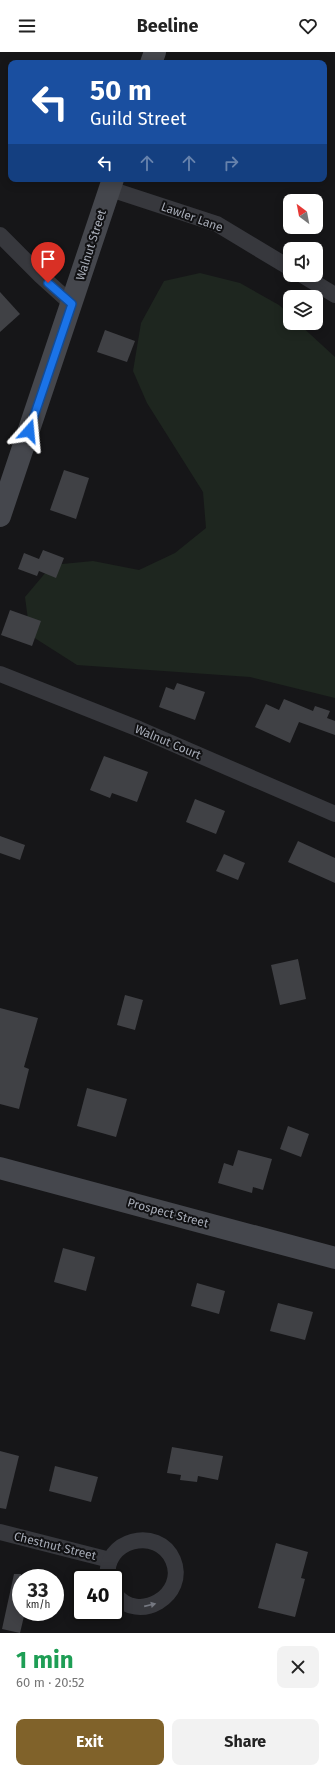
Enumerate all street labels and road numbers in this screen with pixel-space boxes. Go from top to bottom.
street label: Lawler Lane [159,199,225,235]
street label: Walnut Street [73,207,109,282]
street label: Walnut Court [133,722,204,762]
street label: Prospect Street [126,1195,211,1231]
street label: Chestnut Street [12,1529,98,1563]

